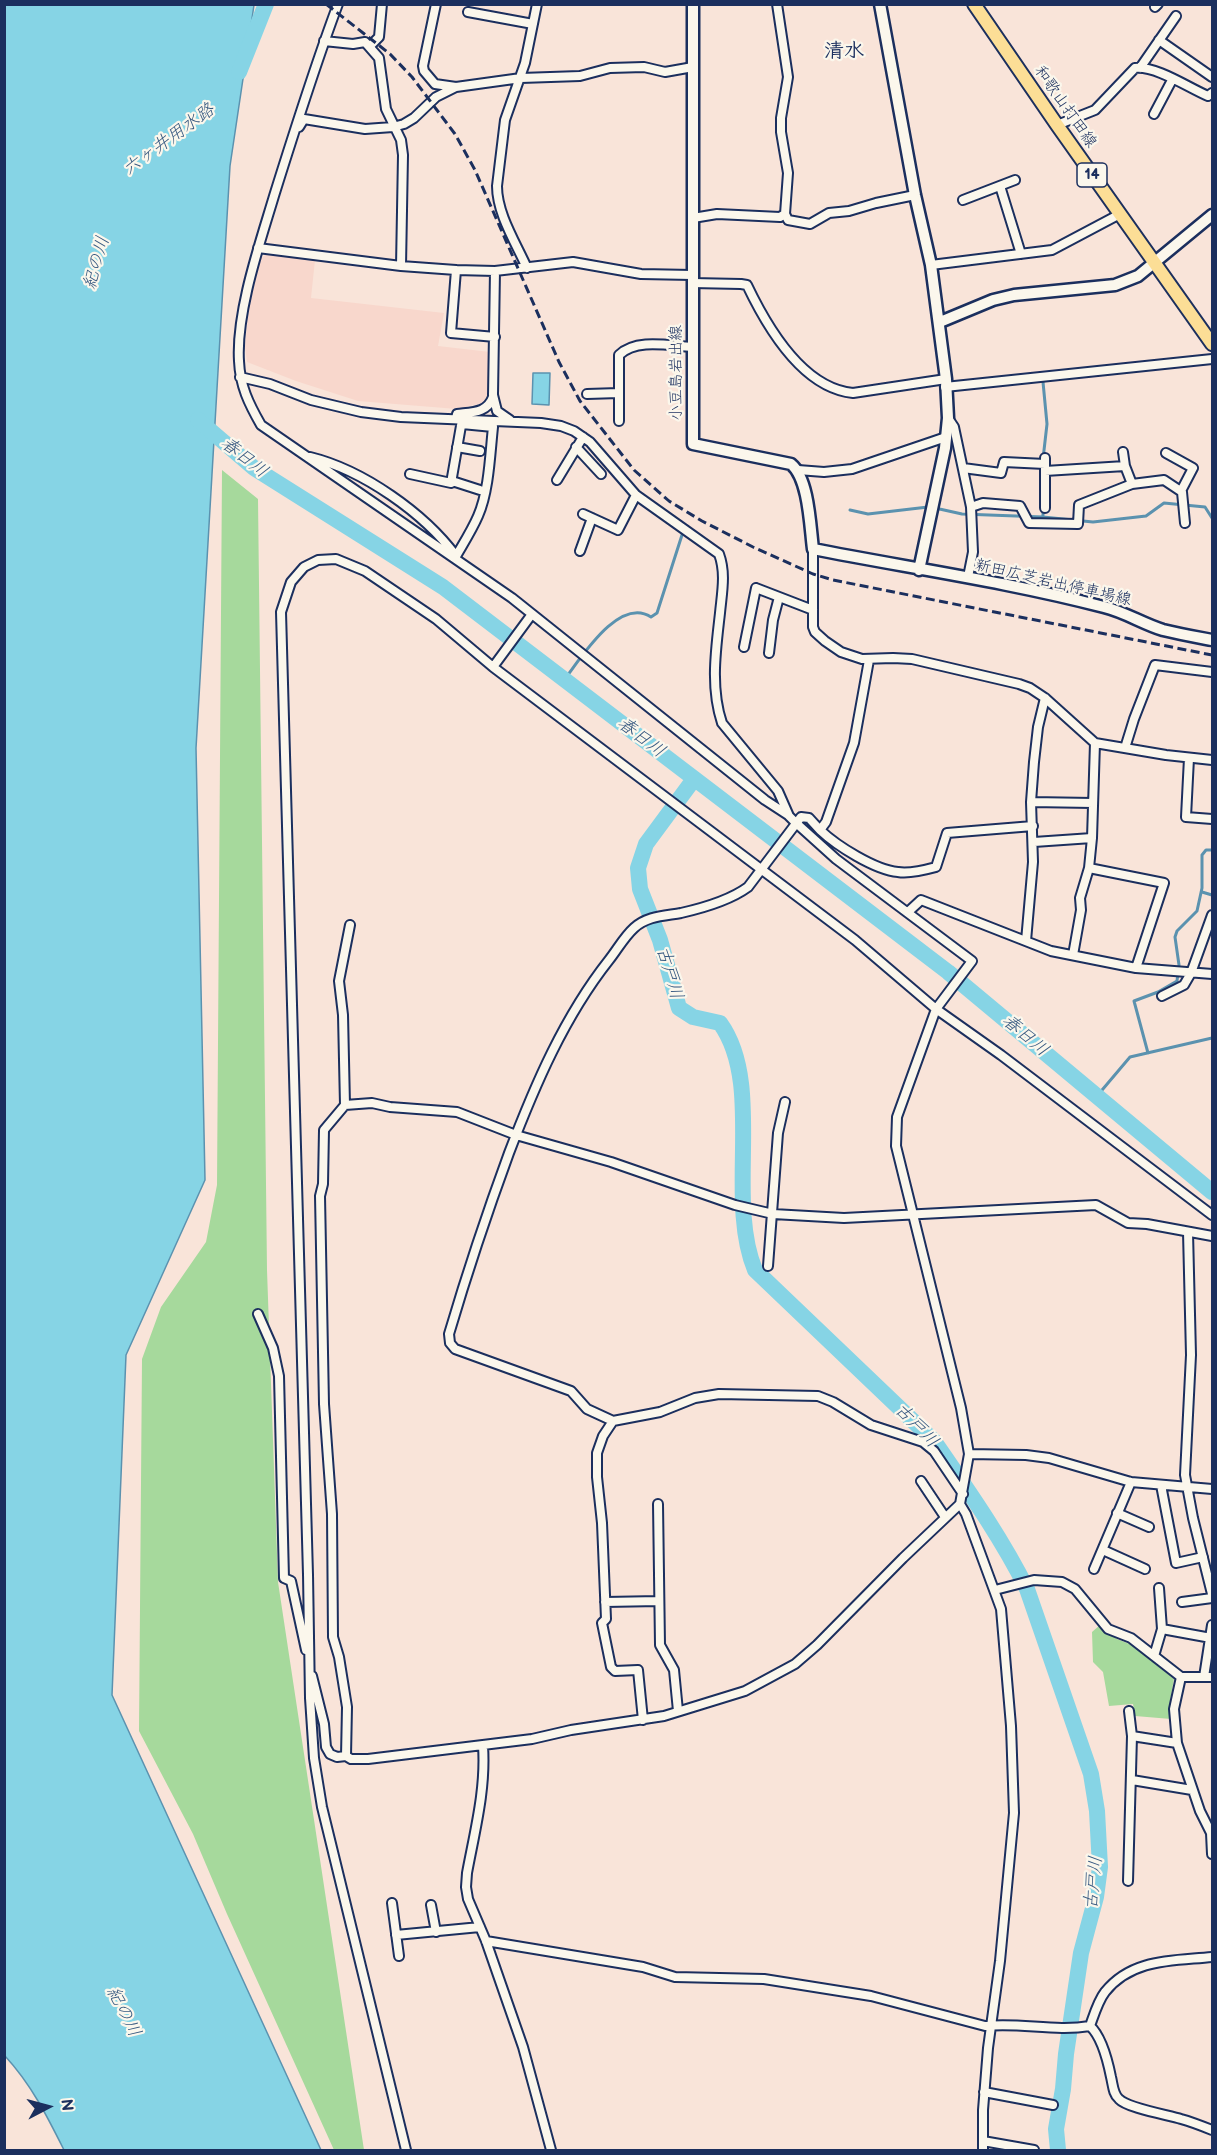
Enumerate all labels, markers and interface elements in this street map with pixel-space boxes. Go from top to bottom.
district label: 清水 [824,40,864,64]
street label: 和歌山打田線 [1030,62,1100,152]
water label: 六ヶ井用水路 [119,100,219,180]
road number: 14 [1077,163,1107,187]
water label: 紀の川 [79,234,115,292]
street label: 小豆島岩出線 [667,325,687,421]
water label: 春日川 [216,433,272,483]
street label: 新田広芝岩出停車場線 [973,556,1133,610]
water label: 春日川 [613,713,669,763]
water label: 古戸川 [651,944,687,1002]
water label: 春日川 [997,1010,1053,1062]
water label: 古戸川 [889,1399,943,1453]
water label: 古戸川 [1080,1855,1108,1911]
water label: 紀の川 [101,1983,145,2041]
north arrow [18,2077,78,2137]
text: N [56,2098,76,2112]

